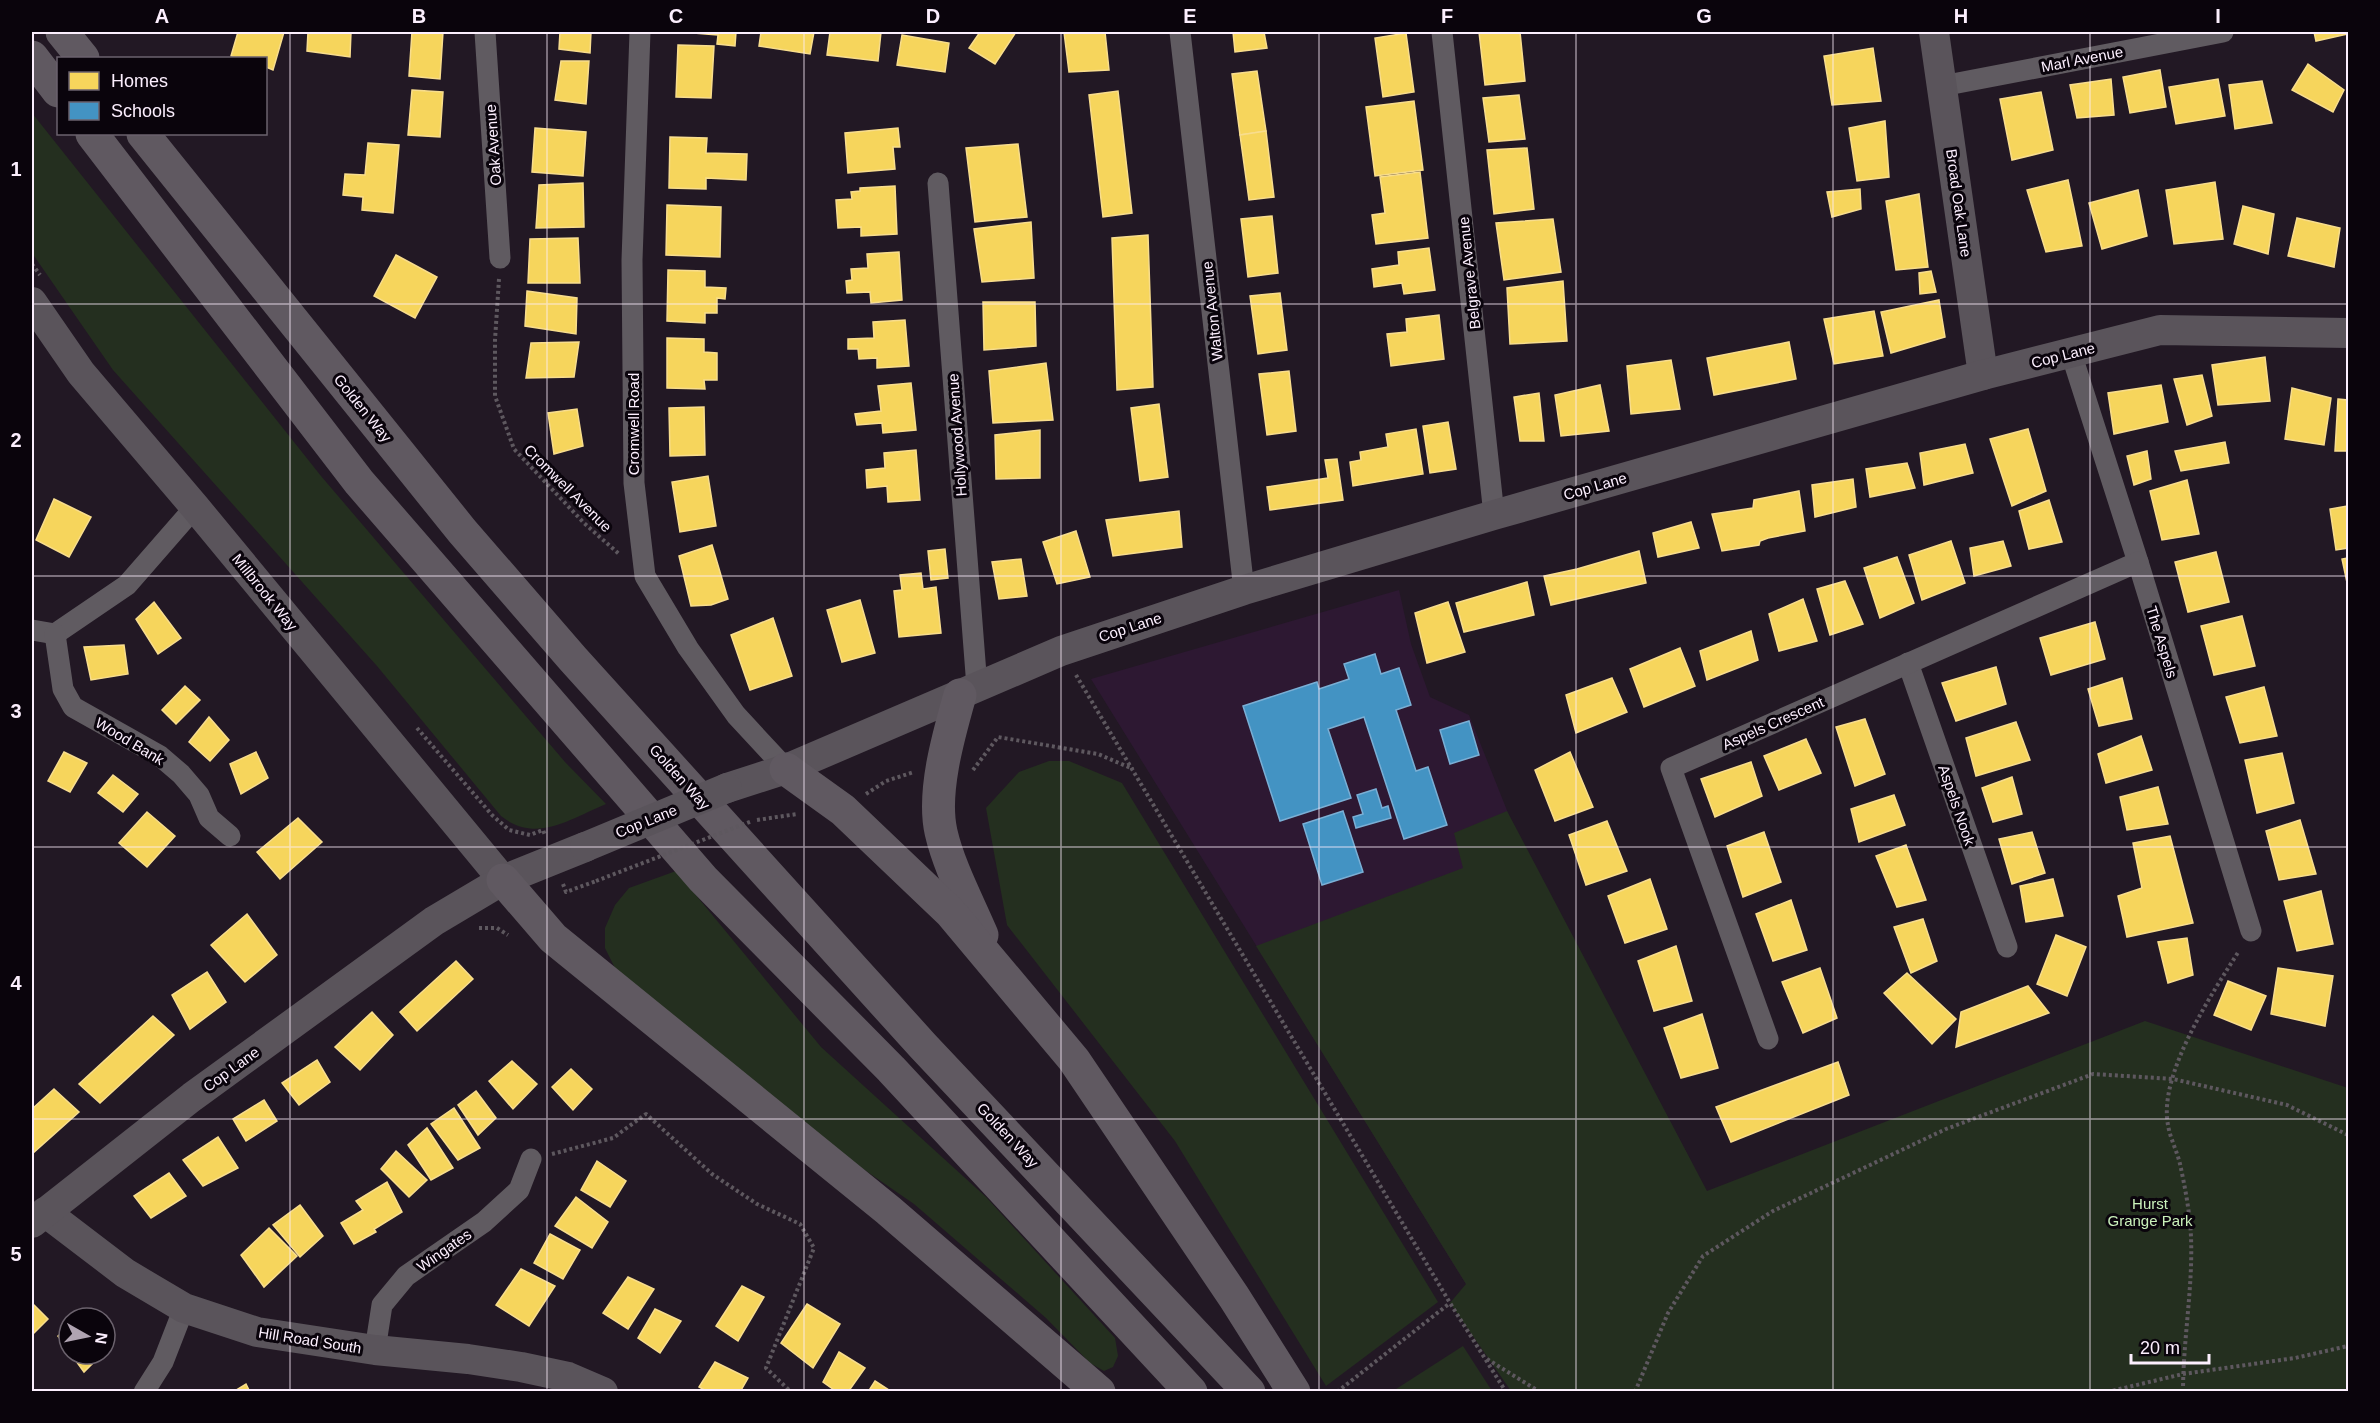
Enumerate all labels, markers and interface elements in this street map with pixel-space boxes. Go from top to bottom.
text: A [155,5,169,27]
text: B [412,5,426,27]
text: C [669,5,683,27]
text: D [926,5,940,27]
text: E [1183,5,1197,27]
text: F [1441,5,1453,27]
text: G [1696,5,1712,27]
text: H [1954,5,1968,27]
text: I [2215,5,2221,27]
street label: Marl Avenue [2040,43,2124,75]
legend [57,57,267,135]
text: Homes [111,71,168,91]
text: Schools [111,101,175,121]
street label: Oak Avenue [482,104,504,186]
street label: Broad Oak Lane [1943,148,1975,258]
text: 1 [10,158,22,180]
street label: Belgrave Avenue [1455,216,1483,330]
street label: Walton Avenue [1198,260,1226,362]
street label: Cop Lane [2029,339,2097,371]
street label: Golden Way [331,371,396,446]
street label: Cromwell Road [625,373,642,475]
street label: Hollywood Avenue [944,373,970,497]
text: 2 [10,429,22,451]
street label: Cromwell Avenue [521,441,615,535]
street label: Cop Lane [1561,469,1629,503]
street label: Millbrook Way [229,550,301,634]
street label: The Aspels [2143,604,2181,680]
street label: Cop Lane [1096,609,1164,645]
street label: Aspels Crescent [1720,693,1827,753]
text: 3 [10,700,22,722]
street label: Wood Bank [93,714,168,768]
street label: Golden Way [646,741,714,814]
street label: Aspels Nook [1935,762,1979,848]
street label: Cop Lane [613,801,679,841]
text: 4 [10,972,22,994]
street label: Cop Lane [200,1043,262,1095]
street label: Golden Way [974,1099,1043,1171]
park label: Hurst Grange Park [2107,1195,2193,1229]
street label: Wingates [414,1225,474,1275]
text: 5 [10,1243,22,1265]
north arrow [57,1306,117,1366]
street label: Hill Road South [257,1323,363,1357]
scale bar [2131,1327,2209,1365]
text: N [92,1331,111,1345]
text: 20 m [2140,1338,2180,1358]

